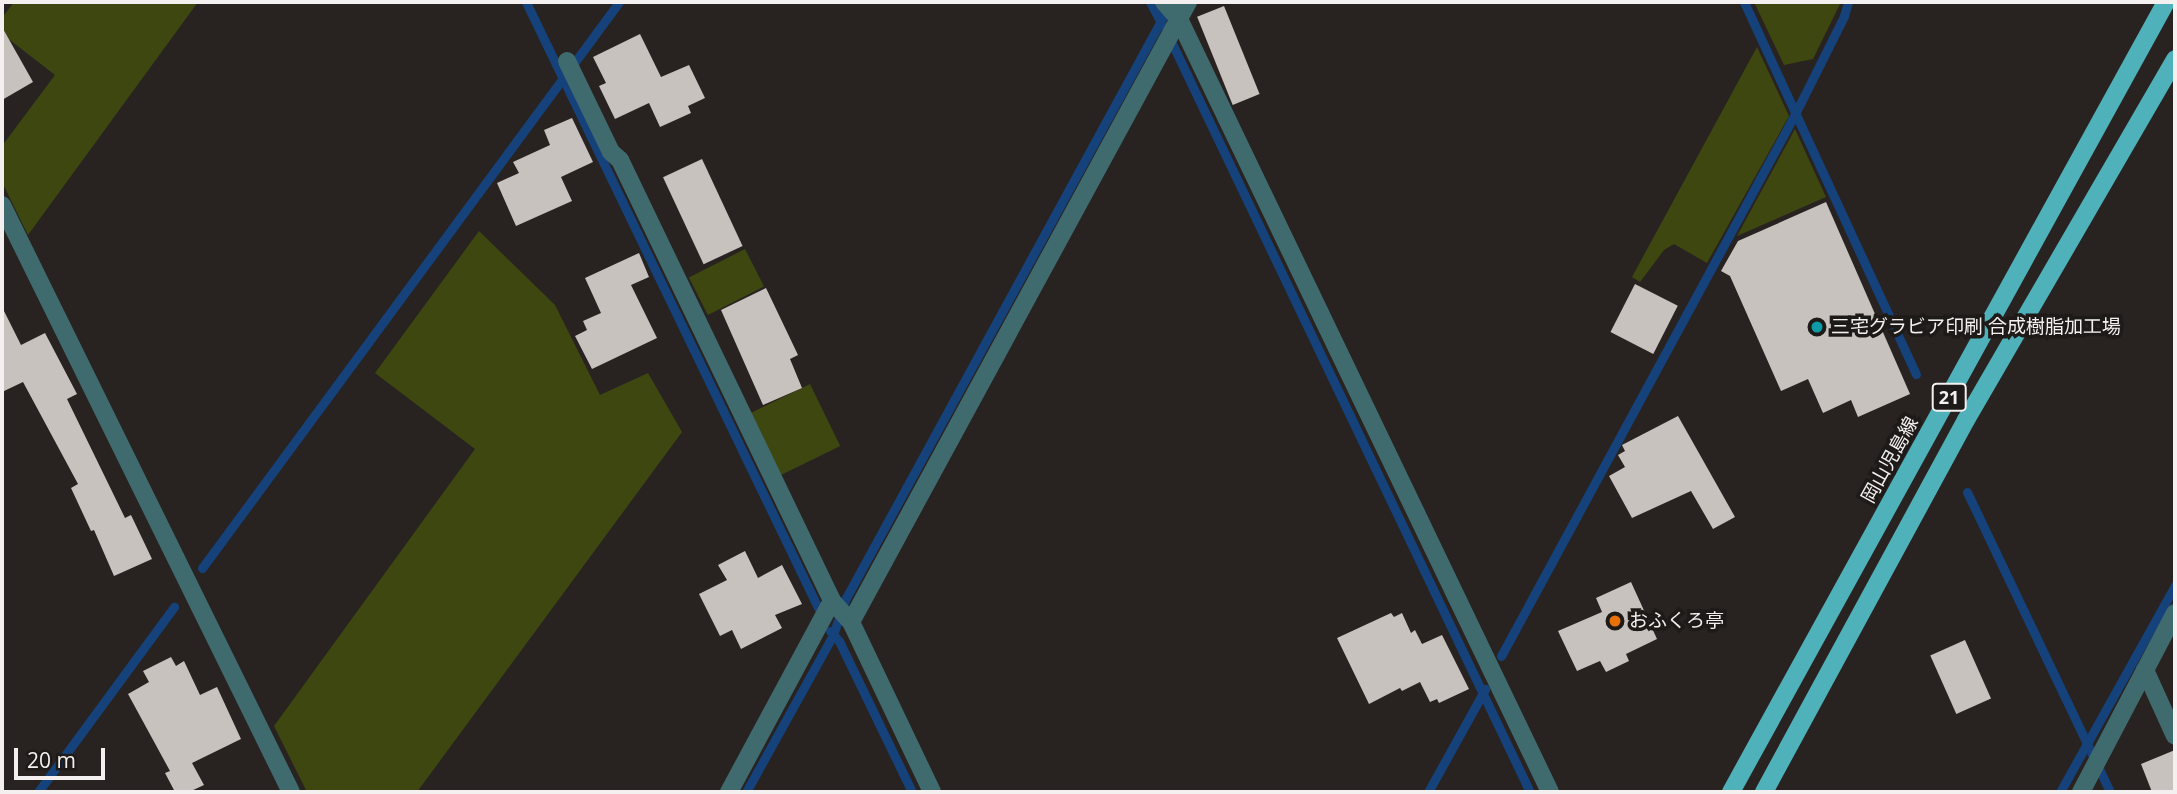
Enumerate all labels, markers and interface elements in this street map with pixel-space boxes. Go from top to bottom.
place label: 三宅グラビア印刷 合成樹脂加工場 [1831,316,2121,338]
marker: 三宅グラビア印刷 合成樹脂加工場 [1809,319,1825,335]
road number: 21 [1932,382,1966,412]
street label: 岡山児島線 [1857,413,1923,507]
place label: おふくろ亭 [1629,610,1724,632]
marker: おふくろ亭 [1607,613,1623,629]
scale bar [18,734,108,778]
text: 20 m [27,746,76,774]

